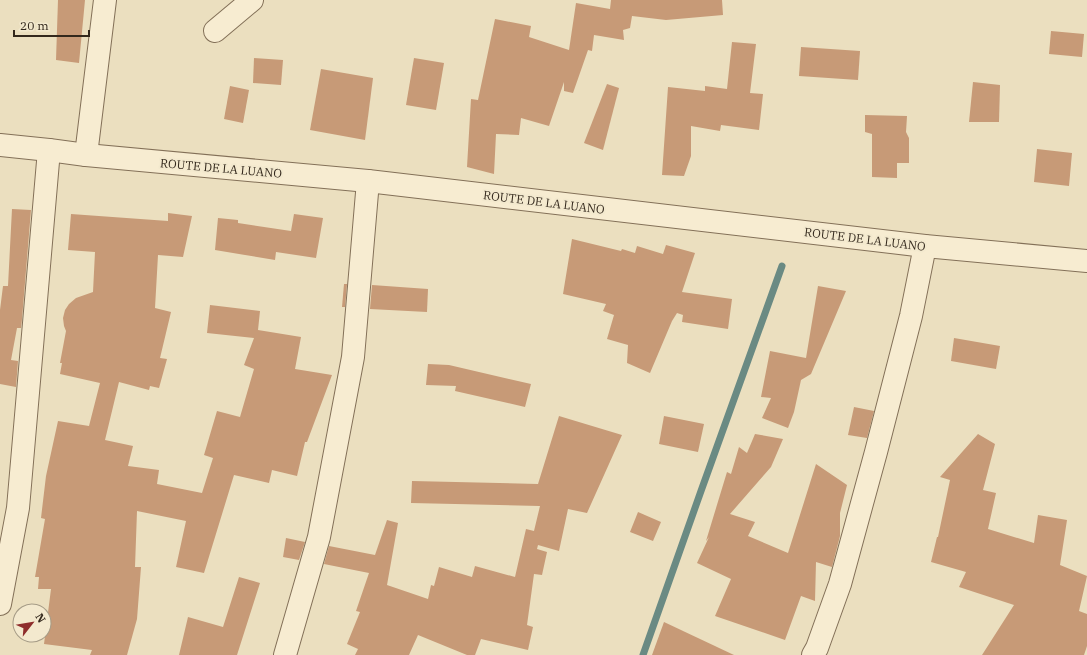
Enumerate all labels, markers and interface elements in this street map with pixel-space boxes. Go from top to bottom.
scale bar [14,12,89,38]
text: 20 m [20,18,49,33]
street label: ROUTE DE LA LUANO [159,155,283,181]
street label: ROUTE DE LA LUANO [482,187,606,217]
street label: ROUTE DE LA LUANO [803,224,927,254]
north arrow [12,603,52,643]
text: N [32,611,49,625]

